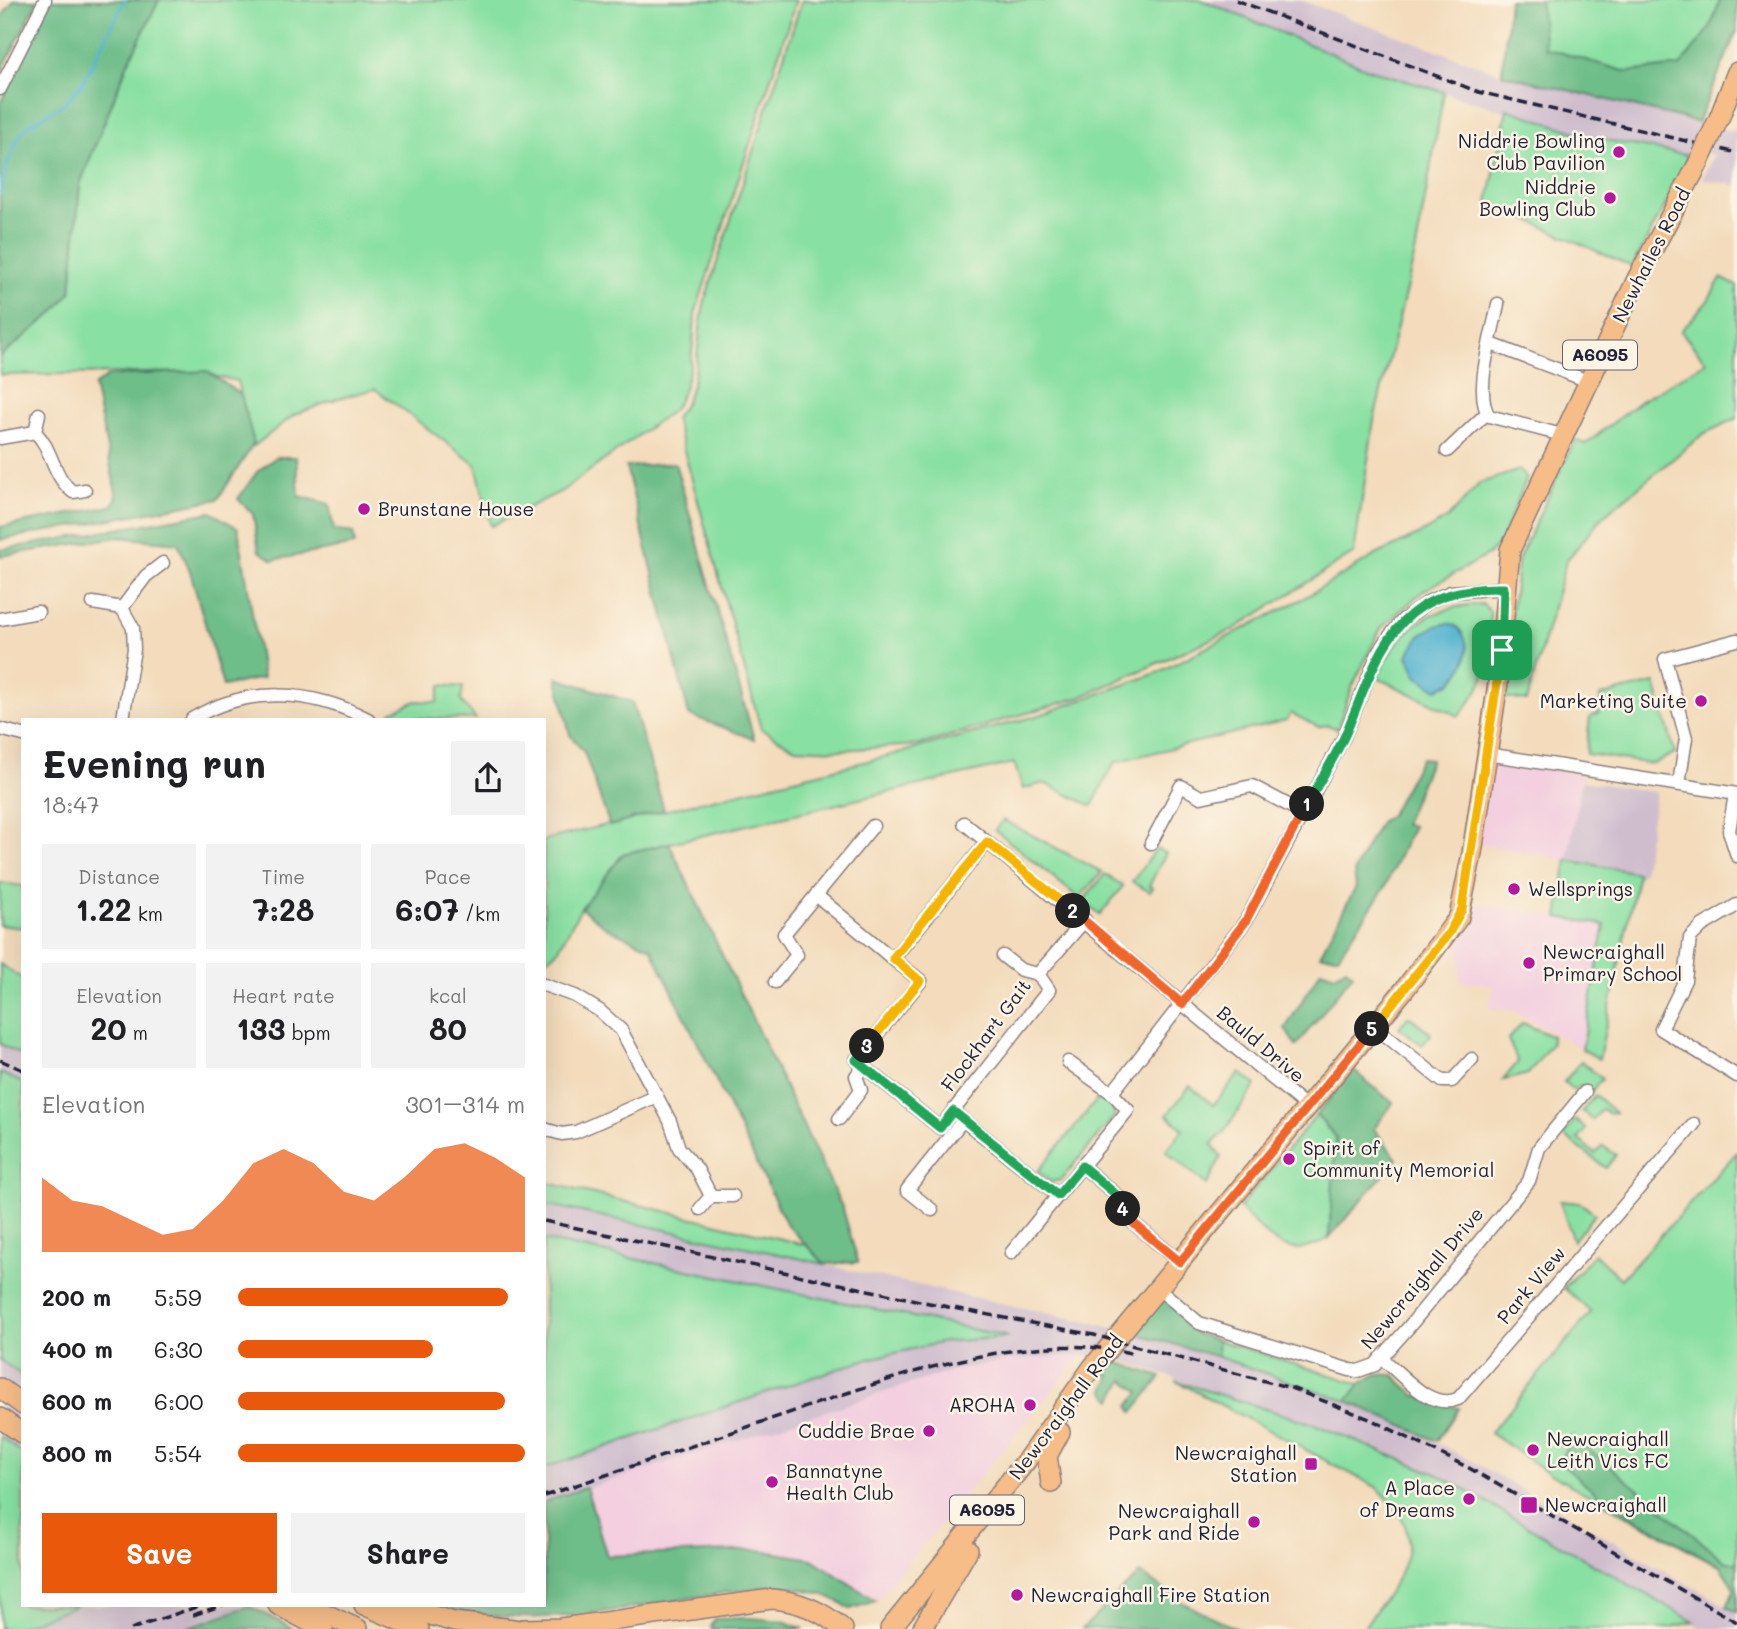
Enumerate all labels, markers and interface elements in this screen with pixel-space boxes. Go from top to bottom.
place label: Niddrie Bowling Club Pavilion [1458,128,1605,175]
marker: Niddrie Bowling Club Pavilion [1611,144,1627,160]
place label: Niddrie Bowling Club [1479,174,1596,221]
street label: Newhailes Road [1606,183,1695,326]
marker: Niddrie Bowling Club [1602,190,1618,206]
road number: A6095 [1563,340,1637,370]
place label: Brunstane House [378,496,534,521]
marker: Brunstane House [356,501,372,517]
pin [1472,620,1532,680]
icon: arrive [1483,631,1521,669]
place label: Marketing Suite [1540,688,1687,713]
marker: Marketing Suite [1693,693,1709,709]
text: Evening run [42,738,266,788]
button: share [451,741,525,815]
pin: 1 [1290,786,1324,822]
text: 18:47 [42,789,100,819]
text: 1 [1302,791,1311,816]
text: Distance [78,864,160,889]
text: Time [262,864,305,889]
text: Pace [425,864,471,889]
place label: Wellsprings [1528,876,1633,901]
marker: Wellsprings [1506,881,1522,897]
text: 1.22 [75,889,132,929]
text: 7:28 [253,889,314,929]
text: 6:07 [395,889,459,929]
pin: 2 [1056,894,1090,928]
text: 2 [1067,898,1078,923]
text: km [132,901,163,926]
text: /km [459,901,500,926]
place label: Newcraighall Primary School [1543,939,1682,986]
marker: Newcraighall Primary School [1521,955,1537,971]
street label: Flockhart Gait [935,973,1036,1096]
text: Elevation [77,983,162,1008]
text: Heart rate [232,983,335,1008]
text: kcal [429,983,467,1008]
street label: Bauld Drive [1212,1000,1310,1088]
text: 20 [91,1008,127,1048]
text: 133 [236,1008,286,1048]
text: 80 [429,1008,467,1048]
pin: 5 [1354,1012,1390,1046]
text: 5 [1366,1016,1377,1041]
text: m [127,1020,148,1045]
text: bpm [286,1020,331,1045]
pin: 3 [850,1028,884,1064]
text: 3 [861,1033,872,1058]
text: Elevation [42,1089,145,1119]
text: 301–314 m [405,1089,525,1119]
place label: Spirit of Community Memorial [1303,1135,1494,1182]
marker: Spirit of Community Memorial [1281,1151,1297,1167]
pin: 4 [1106,1192,1140,1226]
text: 4 [1116,1196,1129,1221]
street label: Newcraighall Drive [1355,1201,1488,1354]
street label: Park View [1491,1241,1570,1329]
text: 200 m [42,1282,111,1312]
text: 5:59 [154,1282,202,1312]
street label: Newcraighall Road [1003,1329,1128,1484]
text: 400 m [42,1334,113,1364]
text: 6:30 [154,1334,203,1364]
text: 600 m [42,1386,112,1416]
text: 6:00 [154,1386,203,1416]
place label: AROHA [949,1392,1016,1417]
marker: AROHA [1022,1397,1038,1413]
place label: Cuddie Brae [798,1418,915,1443]
marker: Cuddie Brae [921,1423,937,1439]
place label: Newcraighall Leith Vics FC [1547,1426,1669,1473]
text: 800 m [42,1438,112,1468]
text: 5:54 [154,1438,201,1468]
place label: Newcraighall Station [1175,1440,1297,1487]
marker: Newcraighall Leith Vics FC [1525,1442,1541,1458]
marker: Newcraighall Station [1303,1456,1319,1472]
place label: Bannatyne Health Club [786,1458,894,1505]
marker: Bannatyne Health Club [764,1474,780,1490]
place label: A Place of Dreams [1360,1475,1455,1522]
marker: A Place of Dreams [1461,1491,1477,1507]
place label: Newcraighall [1545,1492,1667,1517]
marker: Newcraighall [1519,1495,1539,1515]
road number: A6095 [950,1496,1024,1525]
place label: Newcraighall Park and Ride [1109,1498,1240,1545]
button: Save [42,1513,277,1593]
button: Share [291,1513,525,1593]
marker: Newcraighall Park and Ride [1246,1514,1262,1530]
place label: Newcraighall Fire Station [1031,1582,1270,1607]
marker: Newcraighall Fire Station [1009,1587,1025,1603]

